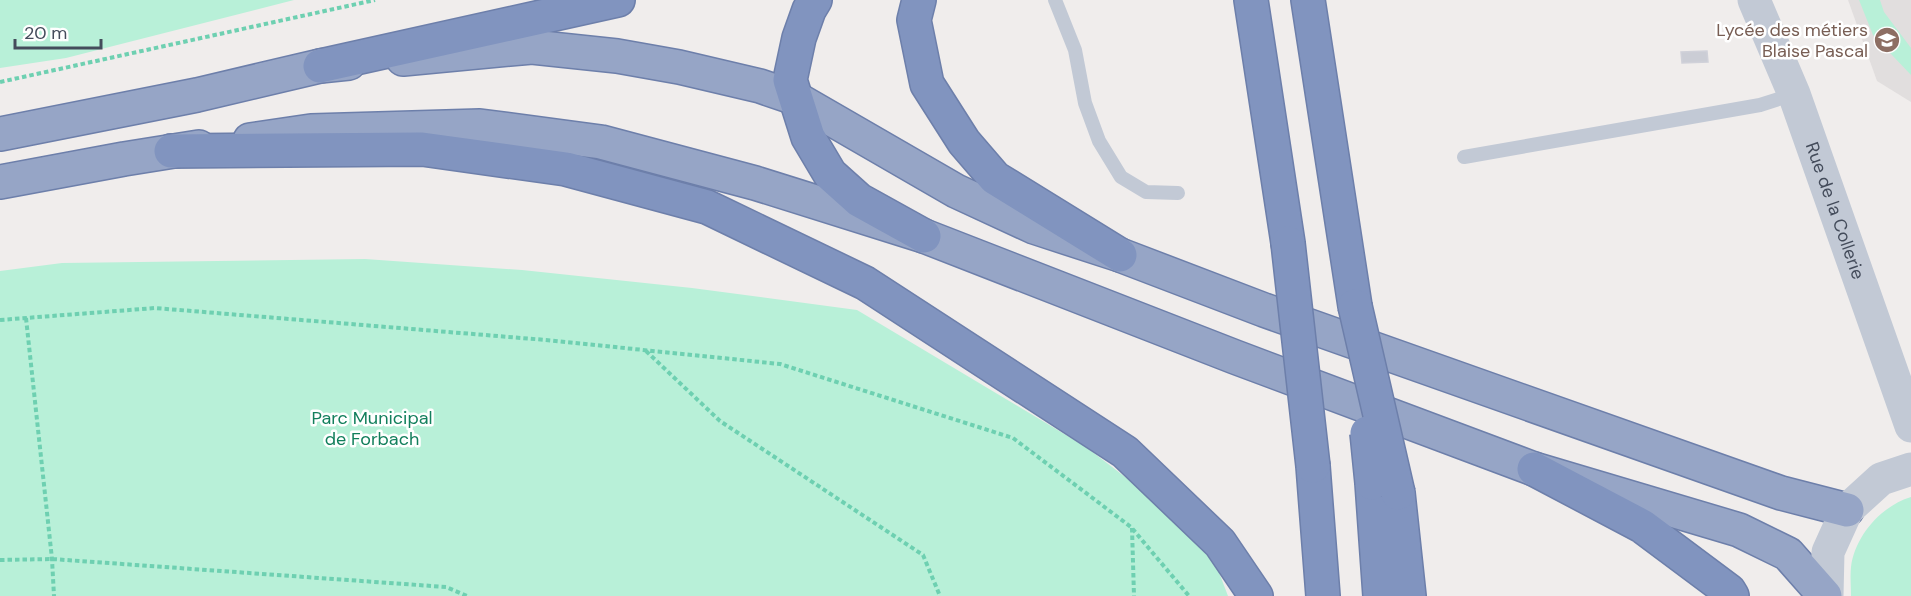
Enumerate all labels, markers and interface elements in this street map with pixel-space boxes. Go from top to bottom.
scale bar [15,12,100,50]
place label: Lycée des métiers Blaise Pascal [1716,18,1868,63]
text: 20 m [24,21,67,45]
school or university icon: Lycée des métiers Blaise Pascal [1872,25,1902,55]
street label: Rue de la Collerie [1800,139,1870,283]
park label: Parc Municipal de Forbach [311,406,433,451]

